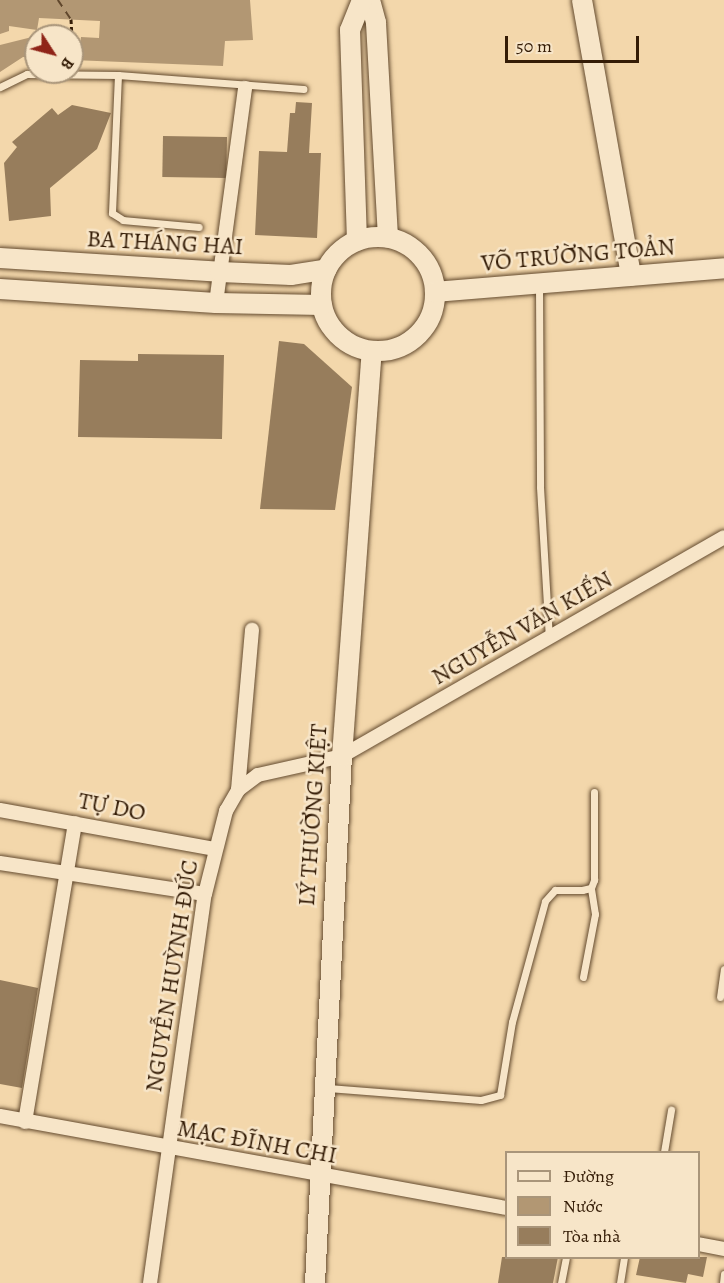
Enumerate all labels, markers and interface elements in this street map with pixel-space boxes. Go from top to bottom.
north arrow [24,24,84,84]
scale bar [508,24,642,62]
text: 50 m [516,34,552,58]
text: B [55,53,79,74]
street label: BA THÁNG HAI [86,225,244,261]
street label: VÕ TRƯỜNG TOẢN [480,232,676,278]
street label: NGUYỄN VĂN KIẾN [427,565,617,691]
street label: LÝ THƯỜNG KIỆT [292,723,334,907]
street label: TỰ DO [76,786,148,828]
street label: NGUYỄN HUỲNH ĐỨC [139,858,205,1094]
street label: MẠC ĐĨNH CHI [175,1114,339,1170]
legend [505,1151,700,1259]
text: Đường [563,1164,614,1188]
text: Nước [563,1194,603,1218]
text: Tòa nhà [563,1224,621,1248]

